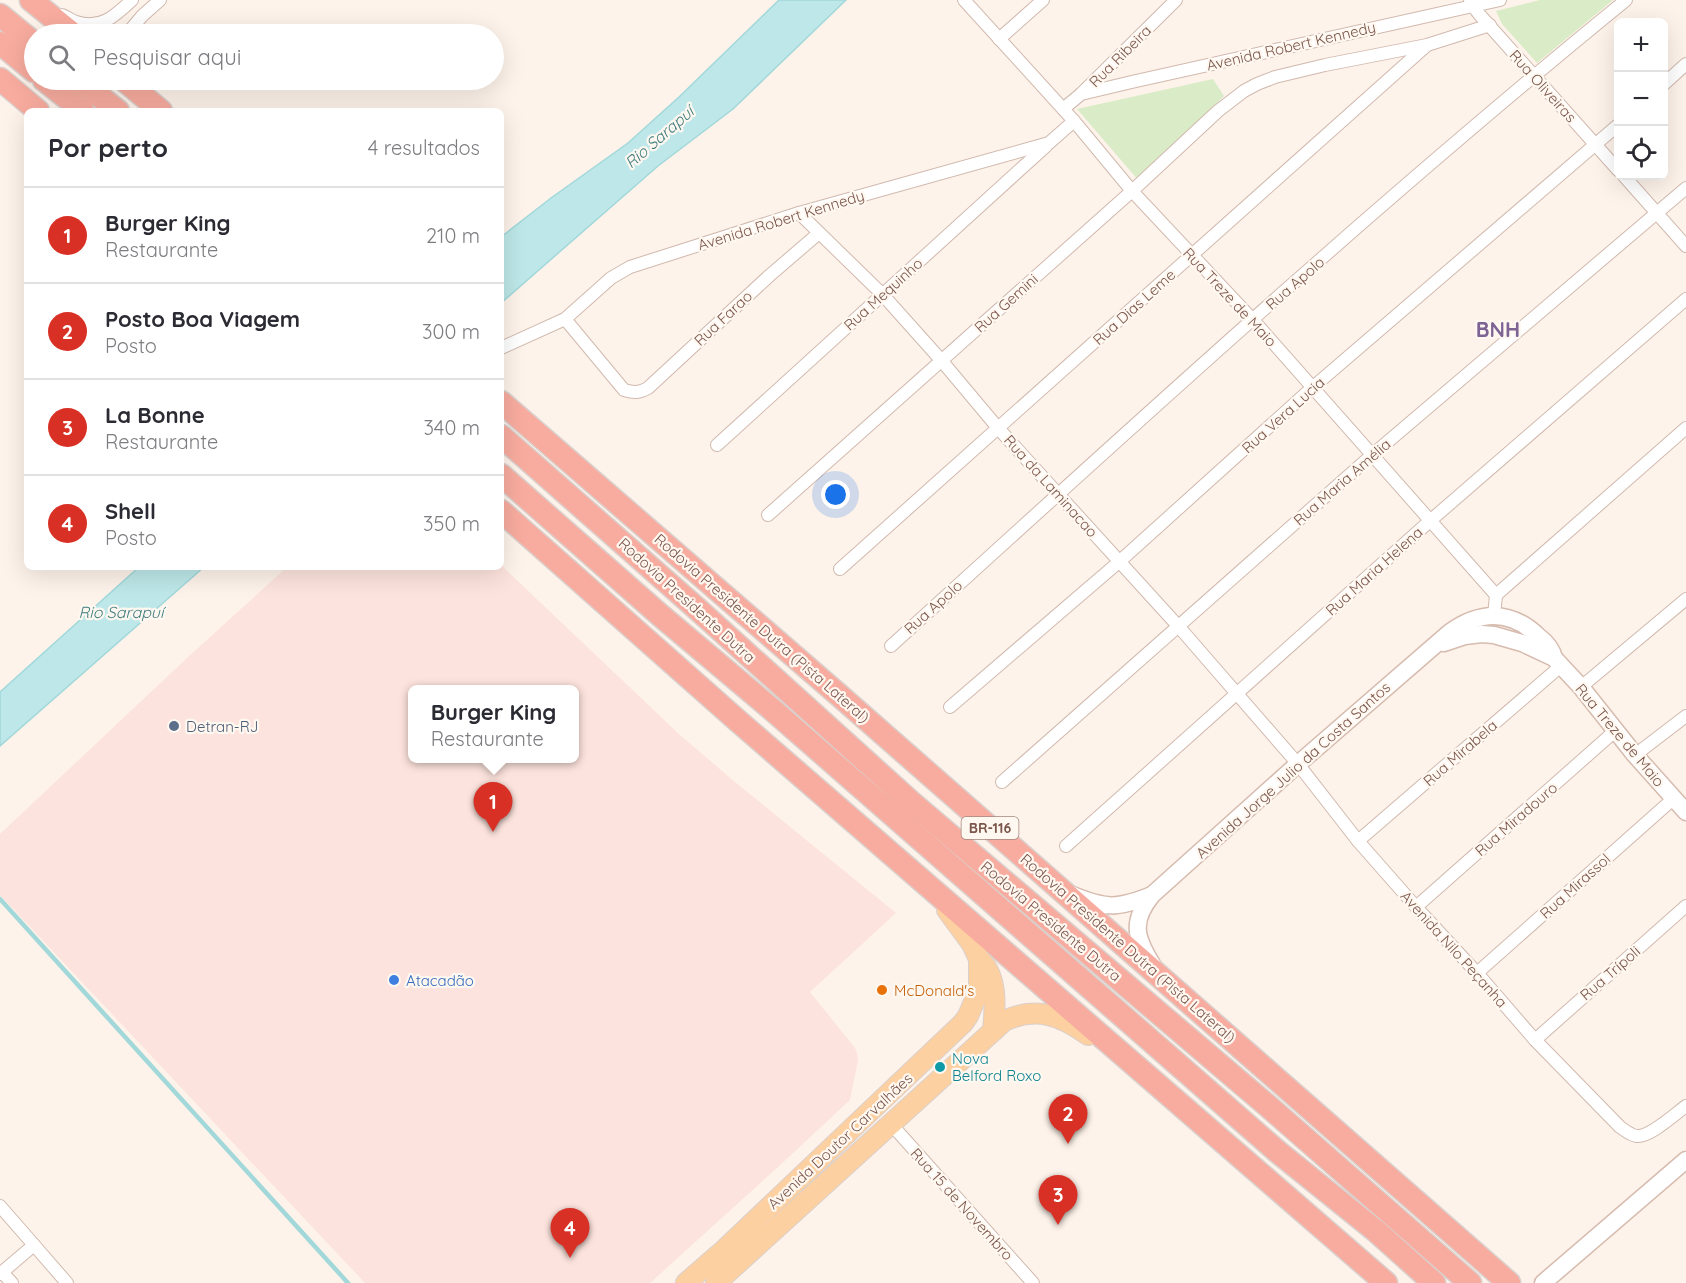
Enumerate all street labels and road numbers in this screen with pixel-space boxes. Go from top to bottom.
street label: Avenida Robert Kennedy [1205,17,1377,75]
street label: Rua Ribeira [1085,21,1155,91]
street label: Rua Oliveiras [1505,46,1581,126]
street label: Avenida Robert Kennedy [695,186,867,254]
street label: Rua Treze de Maio [1179,243,1281,351]
street label: Rua Apolo [1262,252,1328,314]
street label: Rua Mequinho [840,254,926,334]
street label: Rua Dias Leme [1089,265,1179,349]
street label: Rua Gemini [970,269,1042,337]
street label: Rua Farao [690,286,756,350]
street label: Rua Vera Lucia [1238,373,1328,457]
street label: Rua da Laminacao [1000,431,1102,541]
street label: Rua Maria Amélia [1289,435,1395,529]
street label: Rua Maria Helena [1322,522,1426,620]
street label: Rodovia Presidente Dutra (Pista Lateral) [651,529,873,727]
street label: Rodovia Presidente Dutra [615,534,759,666]
street label: Rua Apolo [900,576,966,638]
street label: Avenida Jorge Julio da Costa Santos [1192,678,1394,862]
street label: Rua Treze de Maio [1571,680,1669,790]
street label: Rua Mirabela [1419,716,1501,790]
street label: Rua Miradouro [1471,778,1561,860]
road number: BR-116 [962,817,1018,839]
street label: Rodovia Presidente Dutra (Pista Lateral) [1017,849,1239,1047]
street label: Rua Mirassol [1536,849,1614,923]
street label: Rodovia Presidente Dutra [977,857,1125,985]
street label: Avenida Nilo Peçanha [1396,887,1512,1011]
street label: Rua Trípoli [1576,942,1644,1004]
street label: Avenida Doutor Carvalhães [764,1069,916,1213]
street label: Rua 15 de Novembro [907,1144,1017,1264]

